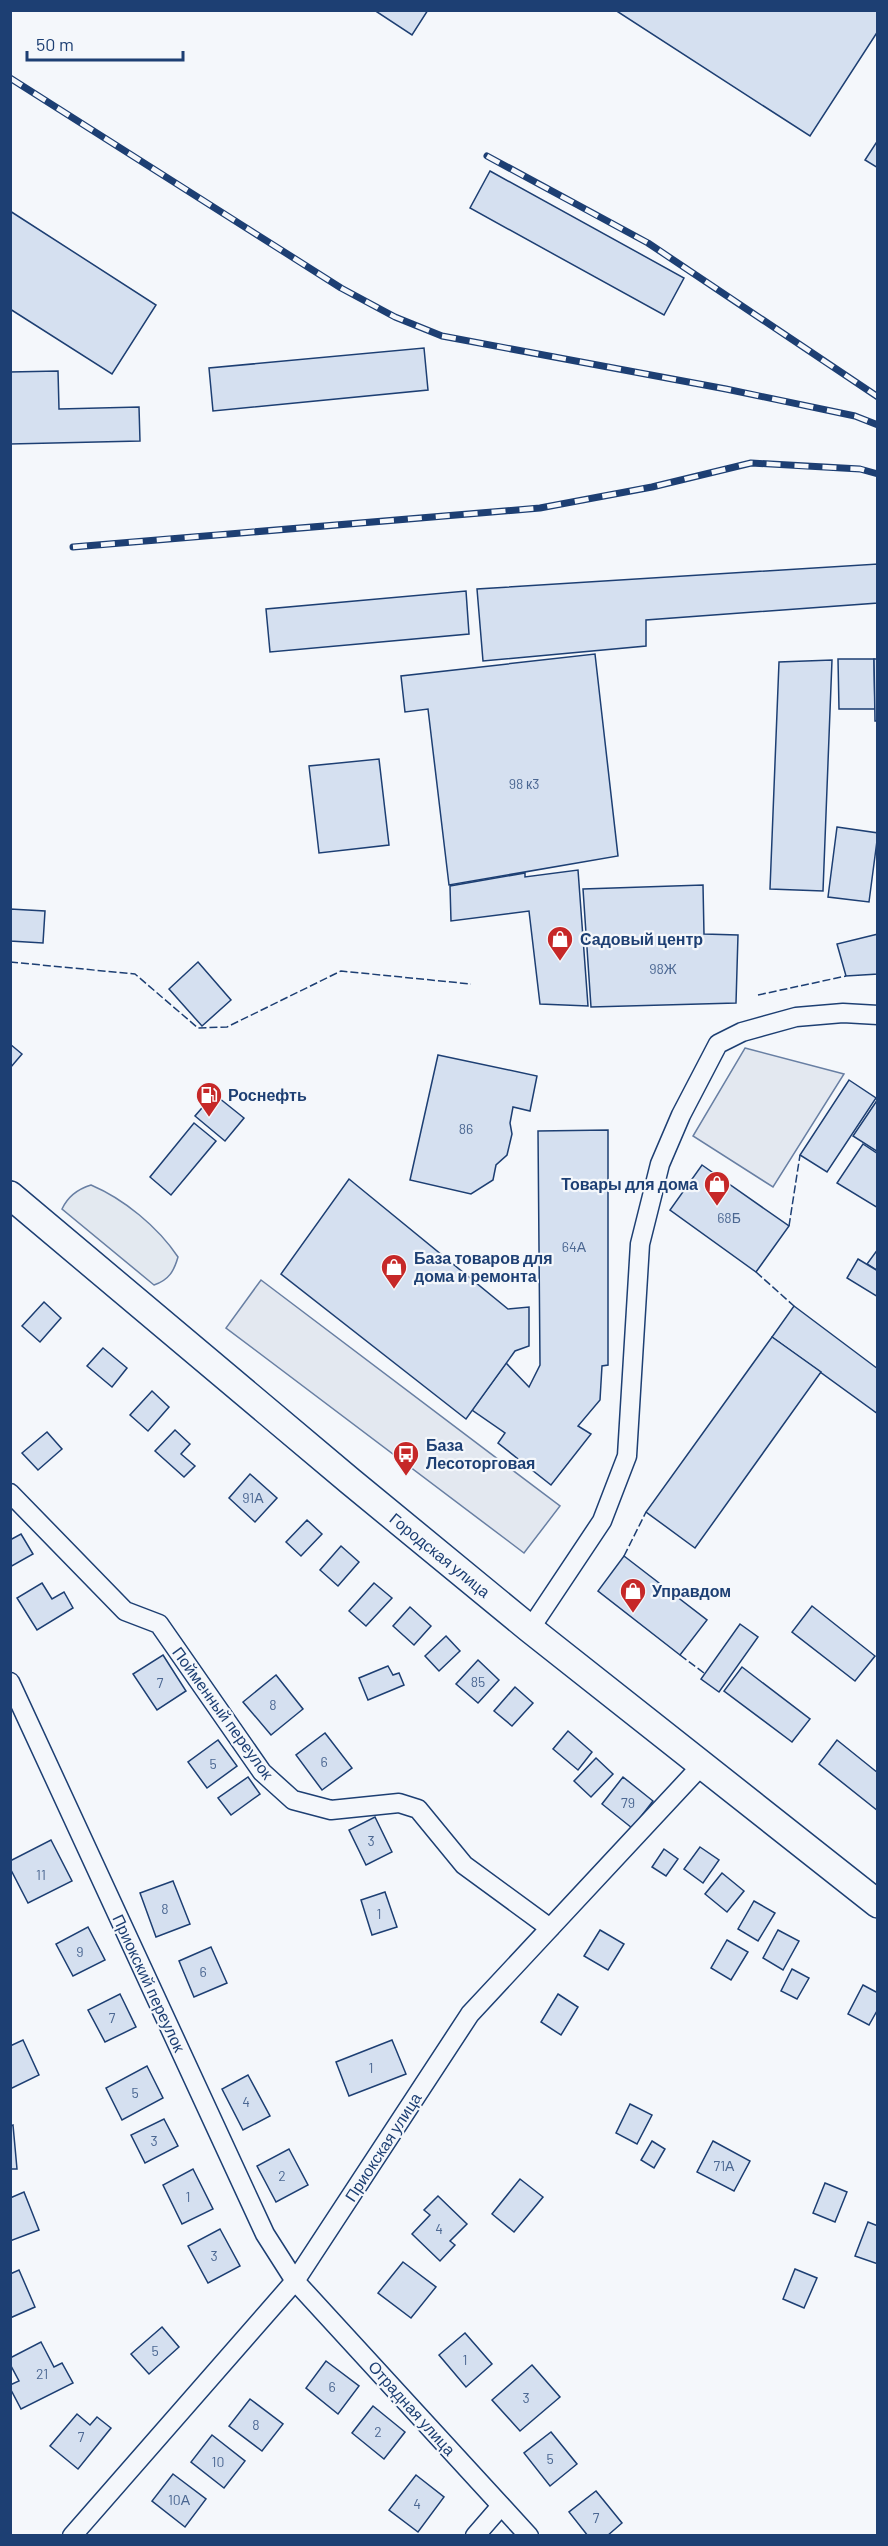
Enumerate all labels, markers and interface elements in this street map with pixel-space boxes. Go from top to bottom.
scale bar [27,24,183,62]
text: 50 m [36,33,74,55]
house number: 98 к3 [509,775,539,792]
shop icon: Садовый центр [545,924,575,962]
place label: Садовый центр [580,929,703,948]
house number: 98Ж [649,960,677,977]
fuel station icon: Роснефть [194,1080,224,1118]
place label: Роснефть [228,1085,307,1104]
house number: 86 [459,1120,473,1137]
shop icon: Товары для дома [702,1169,732,1207]
place label: Товары для дома [561,1174,698,1193]
house number: 68Б [717,1209,741,1226]
house number: 64А [562,1238,587,1255]
place label: База товаров для дома и ремонта [414,1248,553,1285]
shop icon: База товаров для дома и ремонта [379,1252,409,1290]
place label: База Лесоторговая [426,1435,535,1472]
bus stop icon: База Лесоторговая [391,1439,421,1477]
house number: 91А [242,1489,264,1506]
street label: Городская улица [386,1508,494,1601]
shop icon: Управдом [618,1576,648,1614]
place label: Управдом [652,1581,731,1600]
street label: Пойменный переулок [169,1643,278,1783]
house number: 85 [471,1673,485,1690]
house number: 7 [157,1674,164,1691]
house number: 8 [269,1696,277,1713]
house number: 6 [320,1753,328,1770]
house number: 5 [209,1755,217,1772]
house number: 79 [621,1794,635,1811]
house number: 3 [367,1832,375,1849]
house number: 11 [36,1866,46,1883]
house number: 8 [161,1900,169,1917]
house number: 1 [377,1905,381,1922]
street label: Приокский переулок [109,1911,190,2056]
house number: 9 [76,1943,84,1960]
house number: 6 [199,1963,207,1980]
house number: 7 [109,2009,116,2026]
house number: 1 [369,2059,373,2076]
house number: 5 [131,2084,139,2101]
street label: Приокская улица [340,2089,425,2205]
house number: 4 [242,2093,250,2110]
house number: 3 [150,2132,158,2149]
house number: 71А [714,2157,735,2174]
house number: 2 [278,2167,286,2184]
house number: 1 [186,2188,190,2205]
house number: 4 [435,2220,443,2237]
house number: 3 [210,2247,218,2264]
house number: 5 [151,2342,159,2359]
house number: 1 [463,2351,467,2368]
street label: Отрадная улица [365,2357,460,2459]
house number: 21 [36,2365,48,2382]
house number: 6 [328,2378,336,2395]
house number: 3 [522,2389,530,2406]
house number: 8 [252,2416,260,2433]
house number: 2 [374,2423,382,2440]
house number: 7 [78,2428,85,2445]
house number: 5 [546,2450,554,2467]
house number: 10 [212,2453,224,2470]
house number: 10А [168,2491,191,2508]
house number: 4 [413,2495,421,2512]
house number: 7 [593,2509,600,2526]

